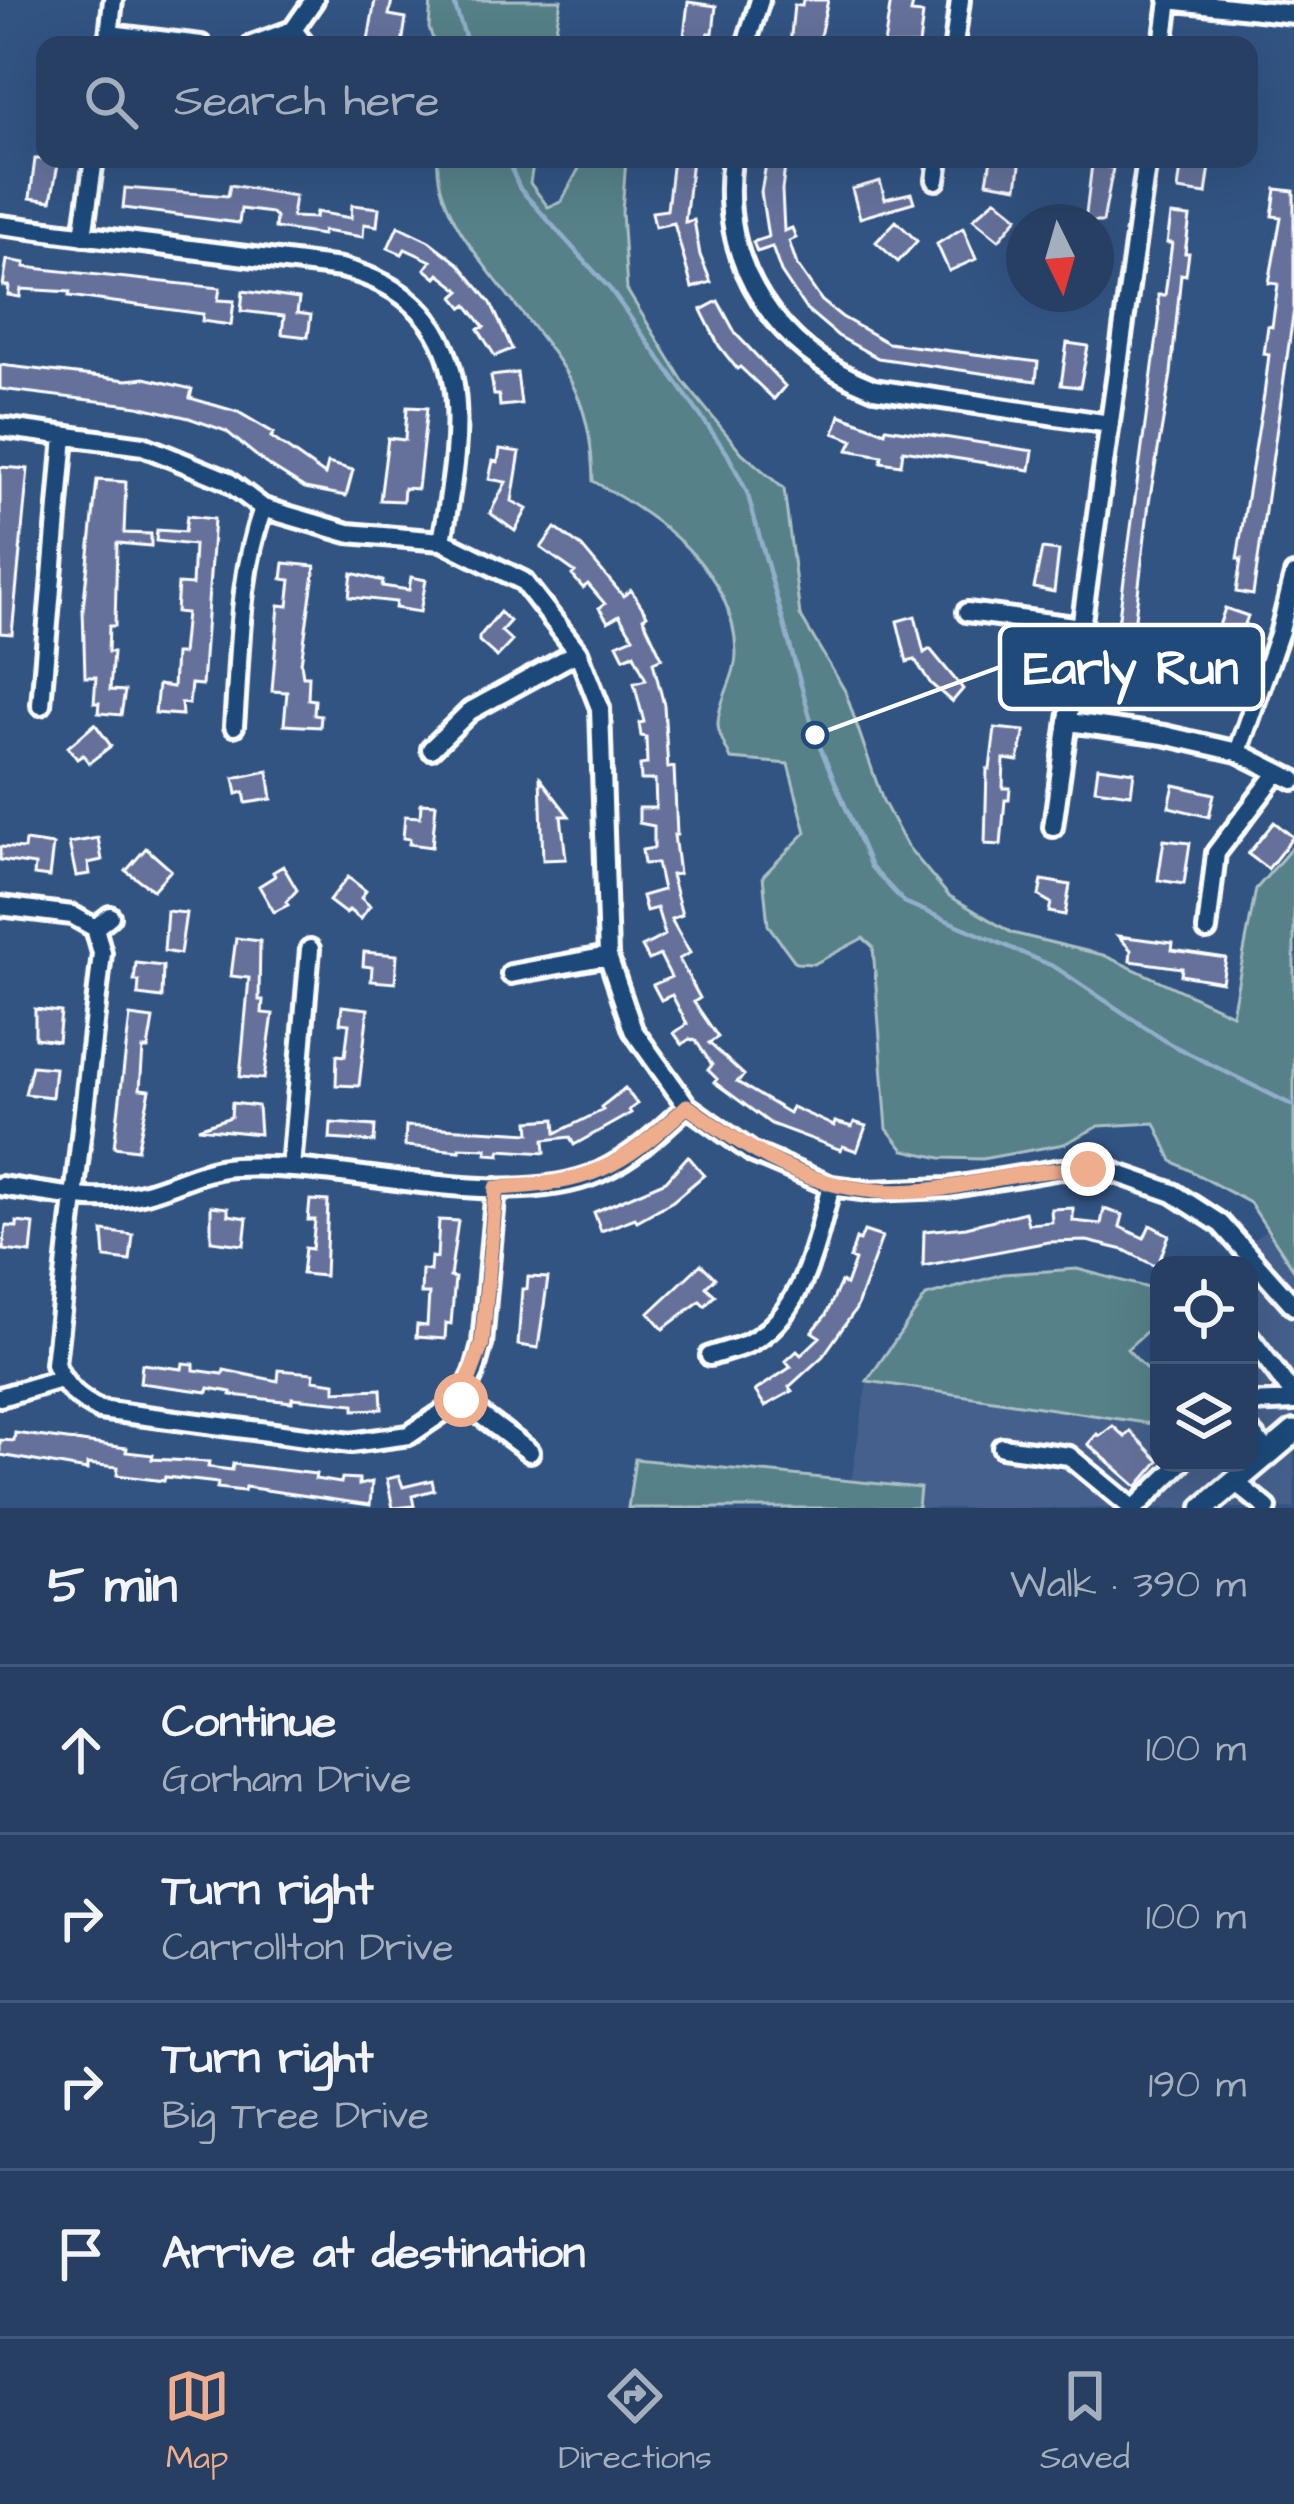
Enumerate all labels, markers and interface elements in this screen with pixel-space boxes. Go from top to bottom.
search box [36,36,1258,168]
icon: search [78,69,144,135]
text: Search here [174,71,440,133]
north arrow [1006,204,1114,312]
callout: Early Run [1000,625,1263,709]
text: Early Run [1023,637,1239,705]
route end [1061,1142,1115,1196]
map controls [1150,1256,1258,1472]
button: locate [1150,1256,1258,1364]
button: layers [1150,1364,1258,1472]
route start [434,1373,488,1427]
text: 5 min [48,1551,177,1622]
text: Walk · 390 m [1010,1559,1246,1613]
text: Continue [162,1692,336,1754]
icon: ahead [48,1717,114,1783]
text: 100 m [1146,1723,1246,1777]
text: Gorham Drive [162,1754,412,1808]
text: Turn right [162,1860,374,1922]
icon: right [48,1885,114,1951]
text: 100 m [1146,1891,1246,1945]
text: Carrollton Drive [162,1922,454,1976]
text: Turn right [162,2028,374,2090]
icon: right [48,2053,114,2119]
text: 190 m [1148,2059,1246,2113]
text: Big Tree Drive [162,2090,429,2144]
icon: arrive [48,2221,114,2287]
text: Arrive at destination [162,2223,585,2285]
tab: Map [164,2363,230,2481]
tab: Directions [558,2363,712,2481]
tab: Saved [1040,2363,1130,2481]

